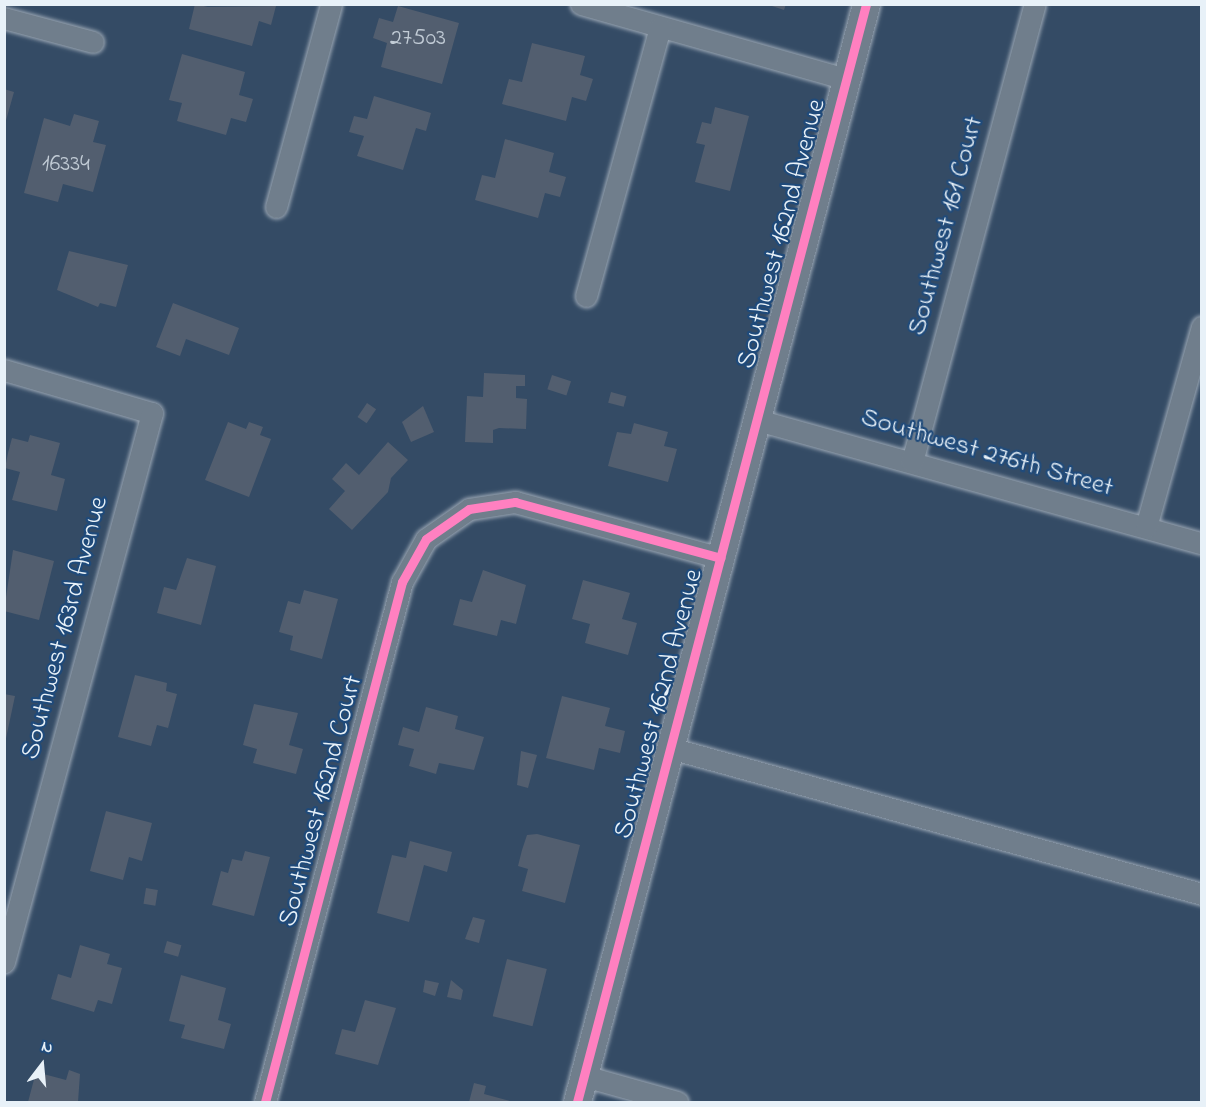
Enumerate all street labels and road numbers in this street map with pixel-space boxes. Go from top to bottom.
street label: Southwest 162nd Avenue [730,96,834,372]
street label: Southwest 161 Court [901,113,991,339]
street label: Southwest 276th Street [857,401,1117,505]
street label: Southwest 163rd Avenue [14,493,116,763]
street label: Southwest 162nd Avenue [607,566,711,842]
street label: Southwest 162nd Court [272,672,370,930]

